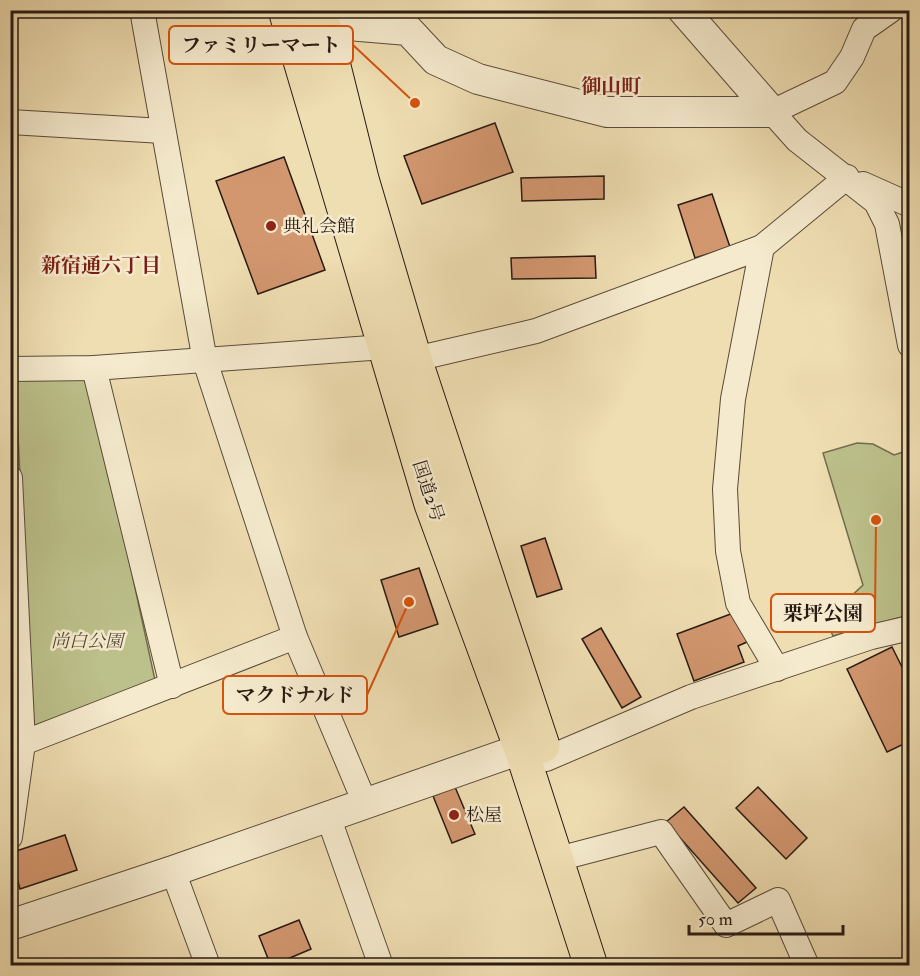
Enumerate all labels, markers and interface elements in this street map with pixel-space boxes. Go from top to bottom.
callout: ファミリーマート [169,26,353,64]
text: ファミリーマート [181,33,341,58]
district label: 御山町 [581,74,642,99]
place label: 典礼会館 [283,215,355,238]
marker: 典礼会館 [264,219,278,233]
district label: 新宿通六丁目 [41,253,161,278]
street label: 国道2号 [407,457,449,525]
callout: 栗坪公園 [771,594,875,632]
text: 栗坪公園 [783,601,863,626]
park label: 尚白公園 [51,630,126,653]
callout: マクドナルド [223,676,367,714]
text: マクドナルド [236,683,355,708]
place label: 松屋 [466,804,502,827]
marker: 松屋 [447,808,461,822]
scale bar [689,898,844,936]
text: 50 m [698,908,733,931]

